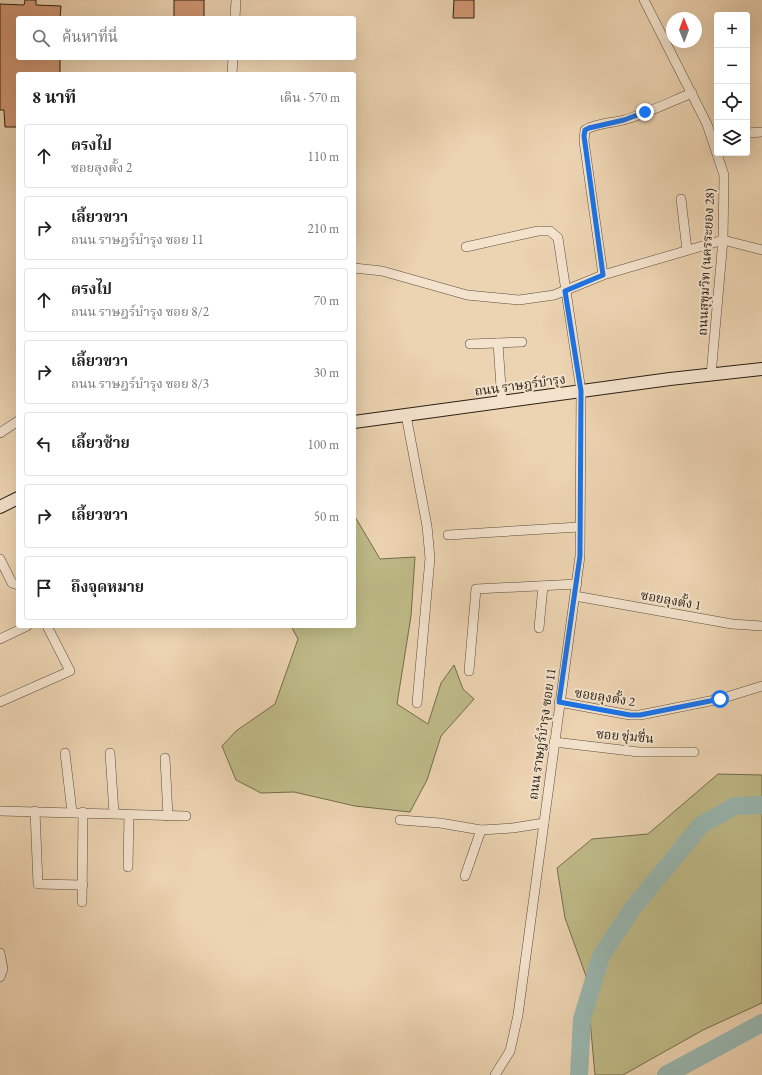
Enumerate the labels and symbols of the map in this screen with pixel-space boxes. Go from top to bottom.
north arrow [666,12,702,48]
route end [636,103,654,121]
street label: ถนนสุขุมวิท (นครระยอง 28) [694,188,718,336]
street label: ถนน ราษฎร์บำรุง [473,370,567,400]
street label: ซอยลุงตั้ง 1 [639,585,703,614]
street label: ถนน ราษฎร์บำรุง ซอย 11 [524,667,560,801]
street label: ซอยลุงตั้ง 2 [573,683,637,710]
route start [711,690,729,708]
street label: ซอย ชุ่มชื่น [595,724,655,747]

